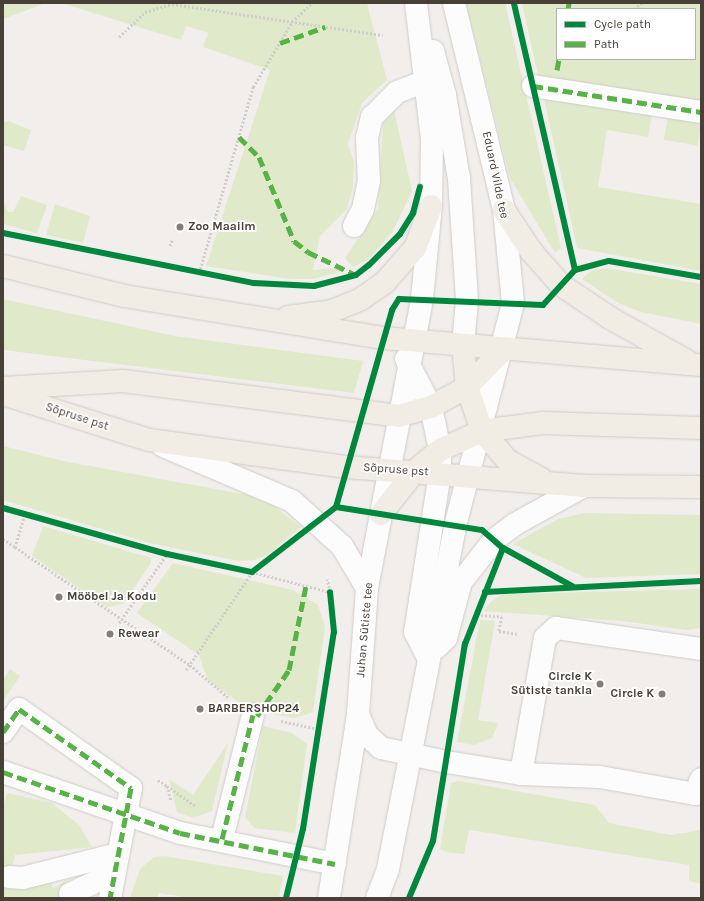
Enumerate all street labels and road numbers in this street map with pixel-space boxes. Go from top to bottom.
street label: Eduard Vilde tee [479,130,511,220]
street label: Sõpruse pst [44,400,110,434]
street label: Sõpruse pst [363,461,429,479]
street label: Juhan Sütiste tee [354,582,376,678]

